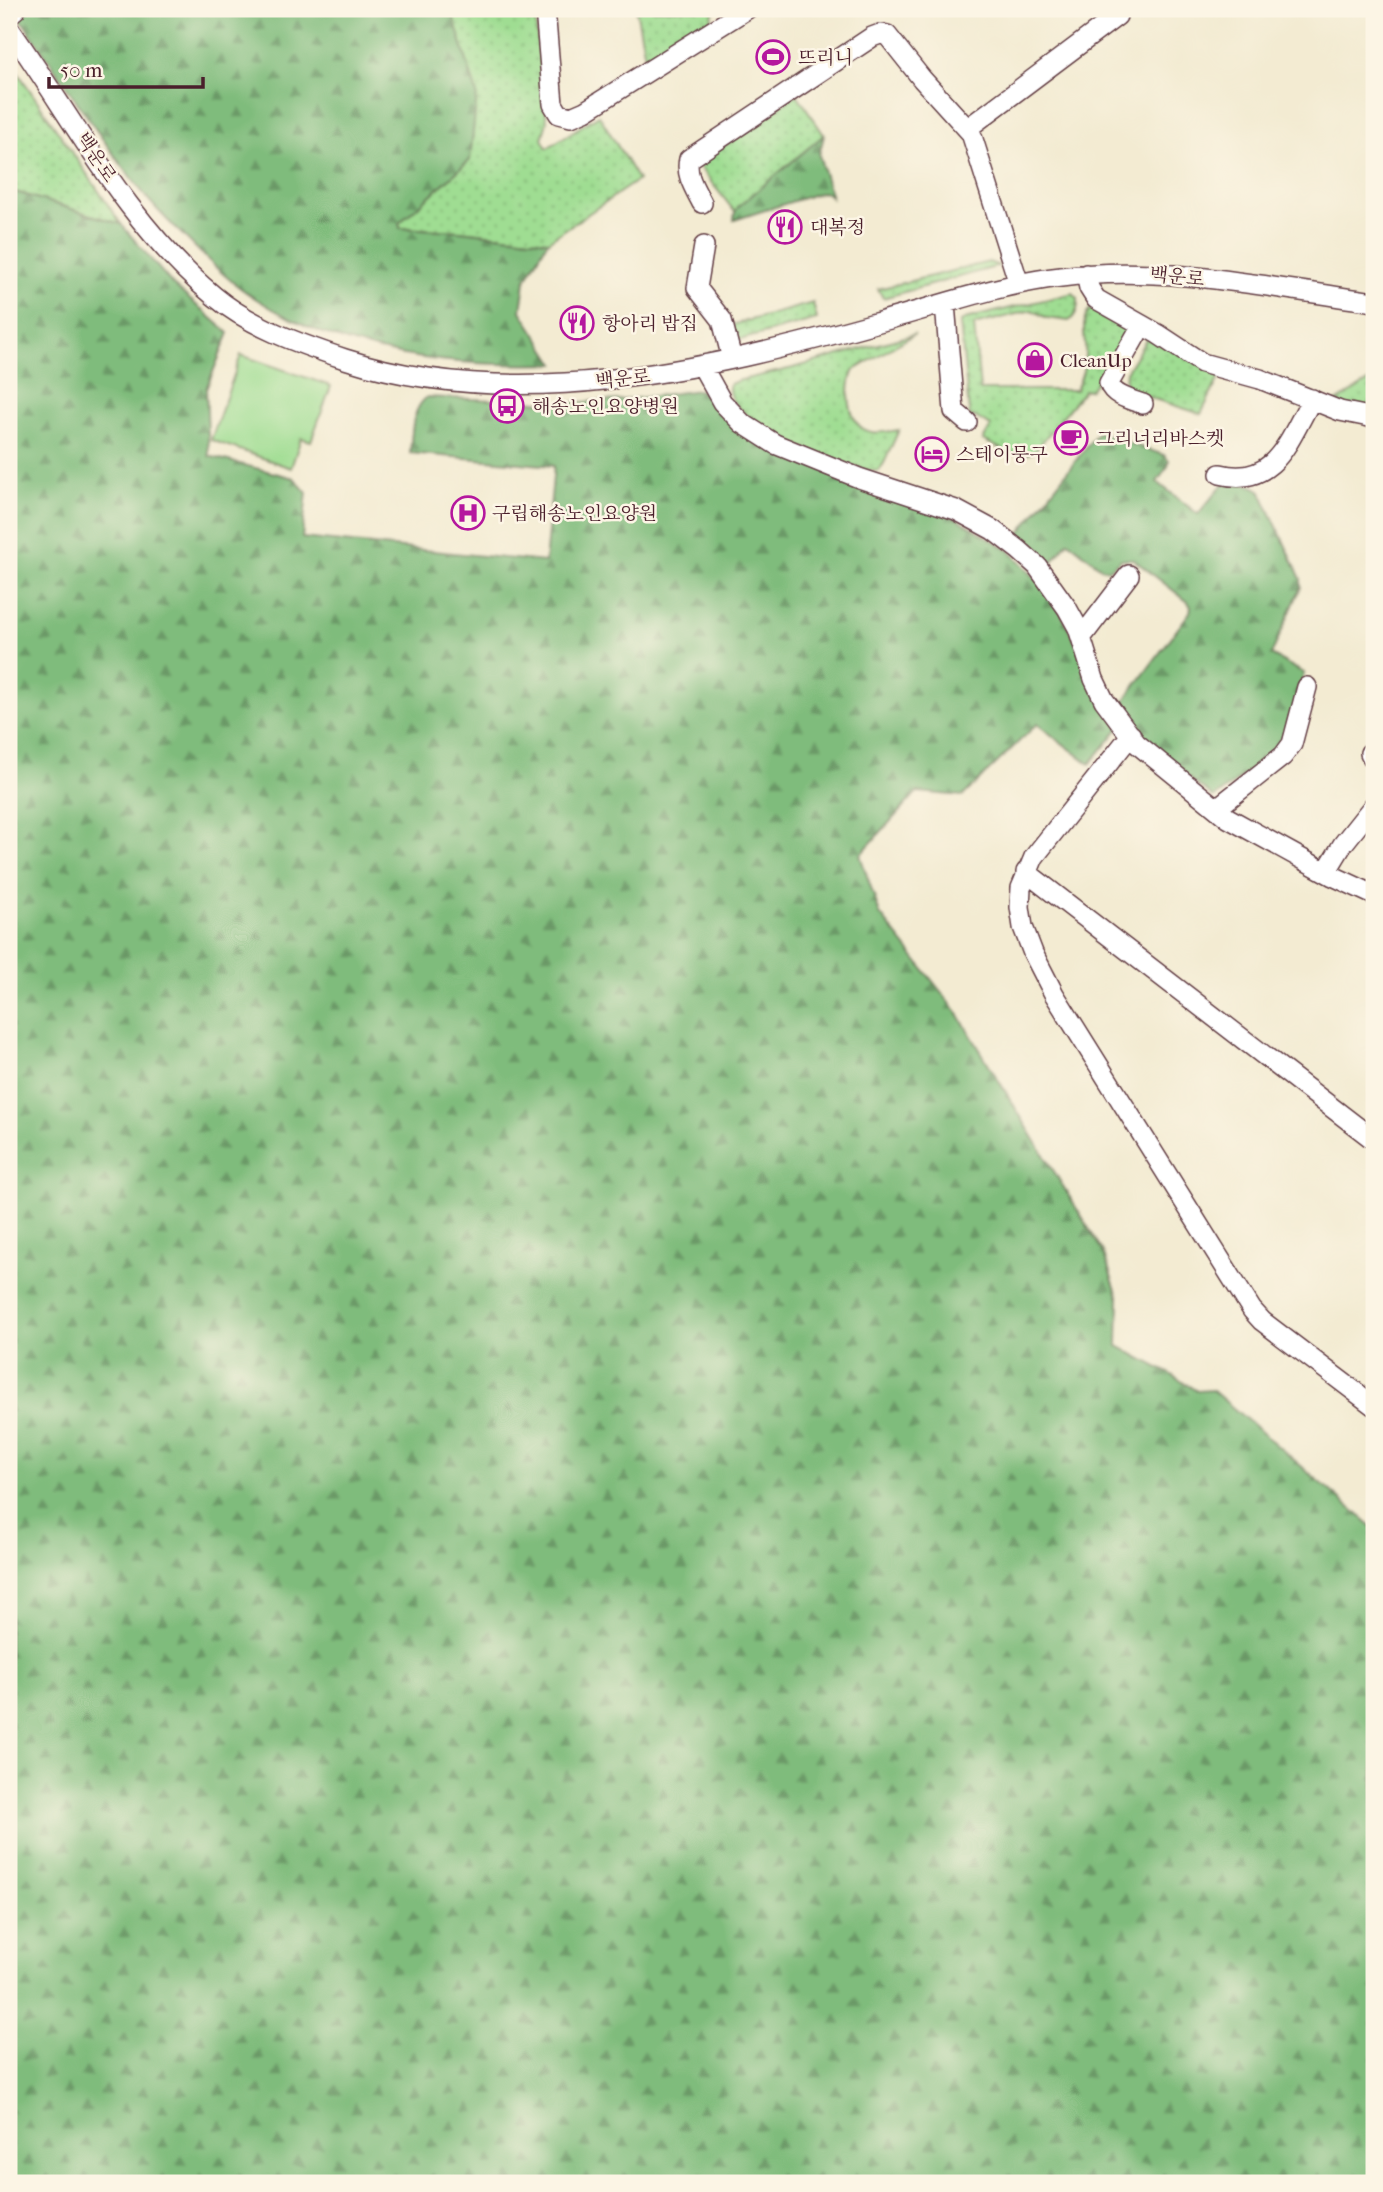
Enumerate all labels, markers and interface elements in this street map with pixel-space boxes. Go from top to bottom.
sports icon: 뜨리니 [754,38,792,76]
scale bar [49,46,203,90]
place label: 뜨리니 [798,47,853,69]
text: 50 m [60,58,103,82]
street label: 백운로 [72,129,121,187]
restaurant icon: 대복정 [766,208,804,246]
place label: 대복정 [810,217,865,239]
street label: 백운로 [1148,263,1205,291]
restaurant icon: 항아리 밥집 [558,304,596,342]
place label: 항아리 밥집 [602,313,698,335]
shop icon: CleanUp [1016,341,1054,379]
place label: CleanUp [1060,350,1132,372]
street label: 백운로 [595,365,652,393]
bus stop icon: 해송노인요양병원 [488,387,526,425]
place label: 해송노인요양병원 [532,396,679,418]
cafe icon: 그리너리바스켓 [1052,419,1090,457]
place label: 그리너리바스켓 [1096,428,1224,450]
hotel icon: 스테이뭉구 [913,435,951,473]
place label: 스테이뭉구 [956,444,1048,466]
hospital icon: 구립해송노인요양원 [449,494,487,532]
place label: 구립해송노인요양원 [492,503,657,525]

